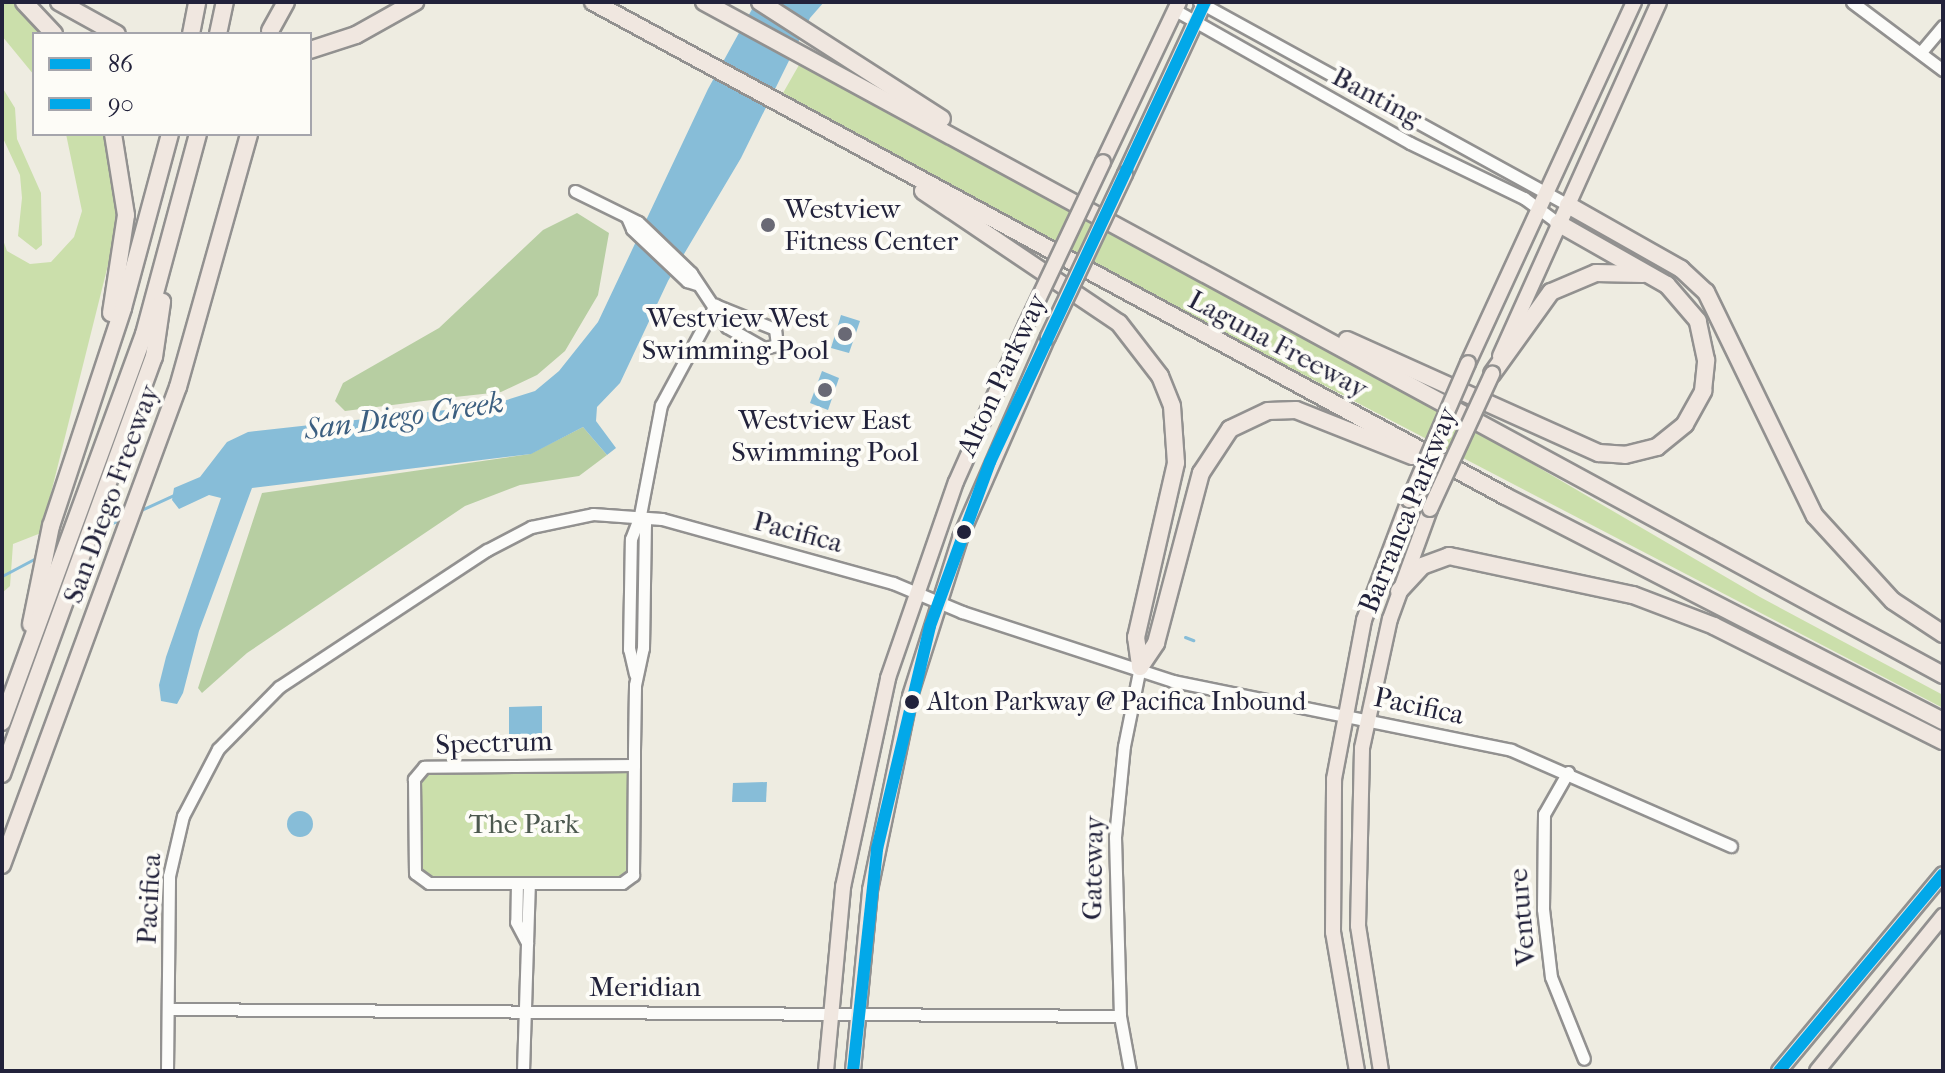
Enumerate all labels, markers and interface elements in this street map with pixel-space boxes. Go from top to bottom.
legend [32,32,312,136]
text: 86 [108,50,133,78]
street label: Banting [1326,59,1428,135]
text: 90 [108,90,134,118]
place label: Westview Fitness Center [784,192,958,258]
marker: Westview Fitness Center [759,216,777,234]
street label: Laguna Freeway [1182,283,1374,405]
street label: Alton Parkway [950,288,1054,462]
place label: Westview West Swimming Pool [642,301,829,367]
marker: Westview West Swimming Pool [836,325,854,343]
street label: San Diego Freeway [56,380,166,608]
marker: Westview East Swimming Pool [816,381,834,399]
water label: San Diego Creek [302,385,506,449]
street label: Barranca Parkway [1351,402,1465,618]
place label: Westview East Swimming Pool [731,403,919,469]
street label: Pacifica [750,504,846,560]
unlabelled marker [956,524,972,540]
street label: Pacifica [1371,680,1467,732]
place label: Alton Parkway @ Pacifica Inbound [927,686,1306,718]
marker: Alton Parkway @ Pacifica Inbound [904,694,920,710]
street label: Spectrum [435,724,553,762]
park label: The Park [469,807,579,841]
street label: Gateway [1075,816,1111,920]
street label: Pacifica [130,853,168,945]
street label: Venture [1501,867,1543,967]
street label: Meridian [589,970,701,1004]

